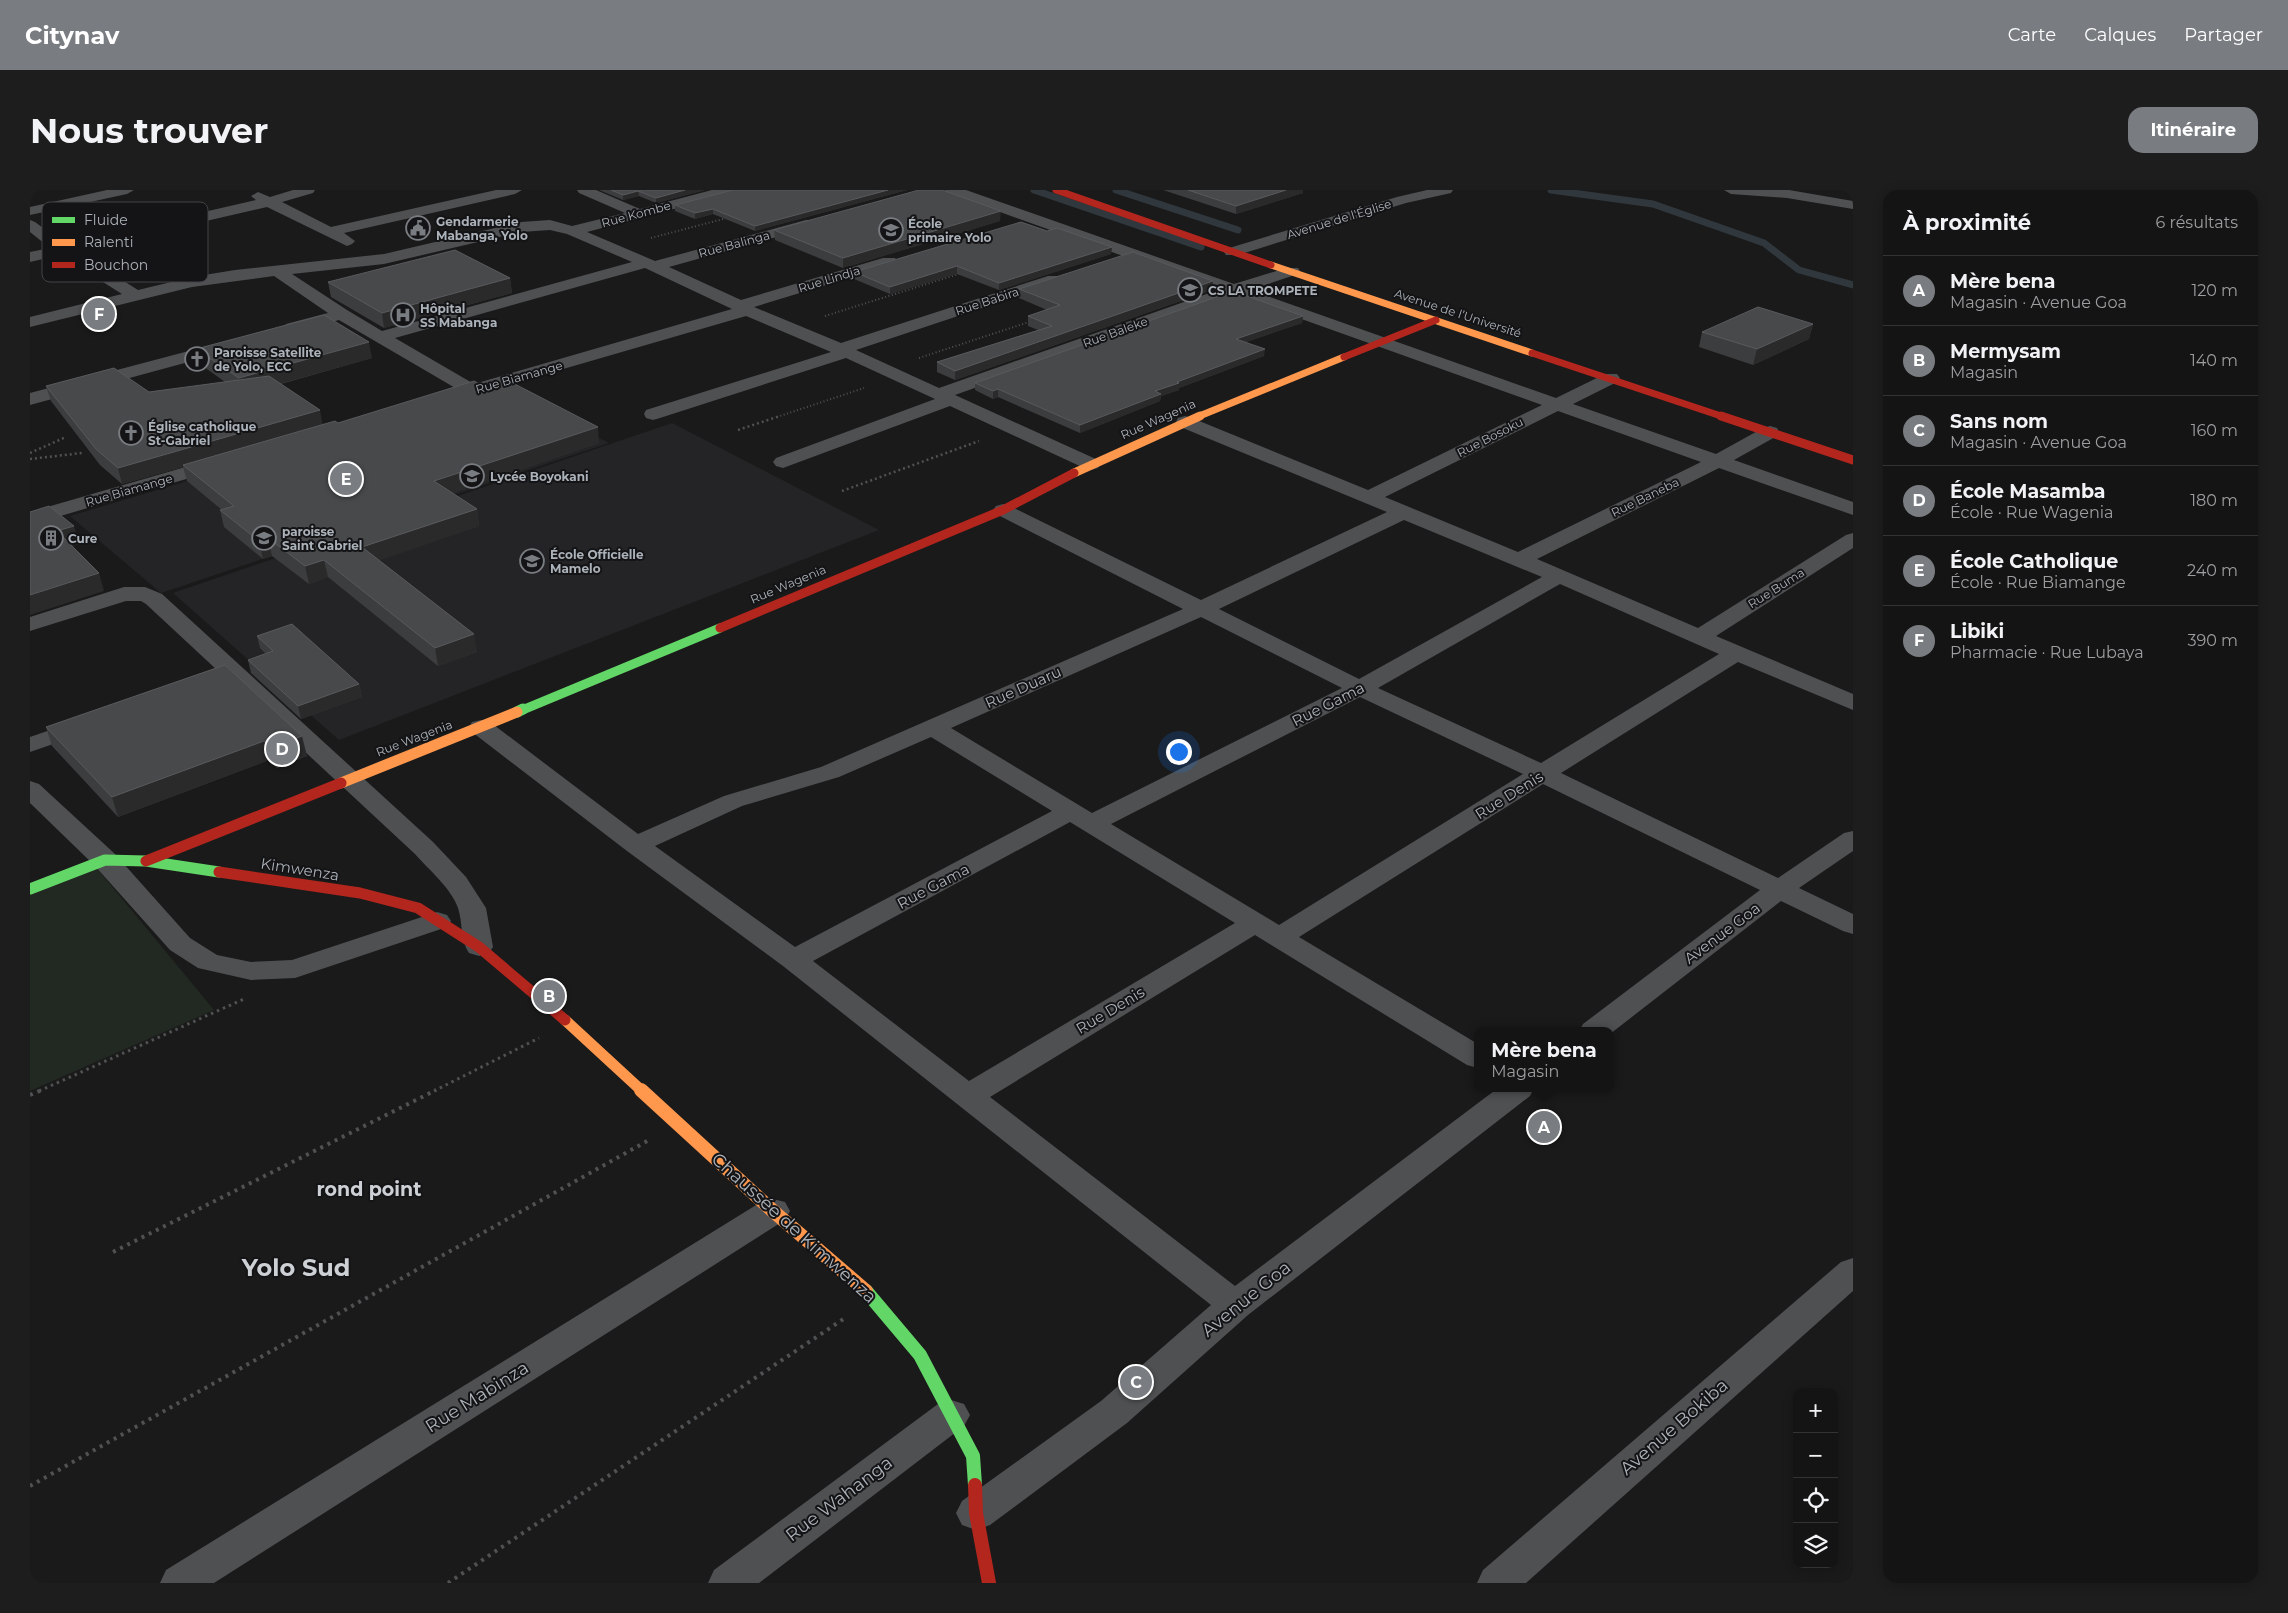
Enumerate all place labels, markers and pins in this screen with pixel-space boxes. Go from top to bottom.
place label: Gendarmerie Mabanga, Yolo [436,214,528,243]
public building icon: Gendarmerie Mabanga, Yolo [405,215,431,241]
place label: École primaire Yolo [908,216,992,245]
school or university icon: École primaire Yolo [878,217,904,243]
school or university icon: CS LA TROMPETE [1177,277,1203,303]
place label: CS LA TROMPETE [1208,283,1318,298]
pin: F [83,295,115,333]
place label: Hôpital SS Mabanga [420,301,497,330]
hospital icon: Hôpital SS Mabanga [390,302,416,328]
place label: Paroisse Satellite de Yolo, ECC [214,345,322,374]
church icon: Paroisse Satellite de Yolo, ECC [184,346,210,372]
place label: Église catholique St-Gabriel [148,419,257,448]
church icon: Église catholique St-Gabriel [118,420,144,446]
pin: E [330,460,362,498]
school or university icon: Lycée Boyokani [459,463,485,489]
place label: Lycée Boyokani [490,469,589,484]
place label: paroisse Saint Gabriel [282,524,362,553]
building icon: Cure [38,525,64,551]
school or university icon: paroisse Saint Gabriel [251,525,277,551]
place label: Cure [68,531,98,546]
place label: École Officielle Mamelo [550,547,644,576]
school or university icon: École Officielle Mamelo [519,548,545,574]
pin: D [266,730,298,768]
pin: B [533,977,565,1015]
pin: A [1528,1108,1560,1146]
pin: C [1120,1363,1152,1401]

